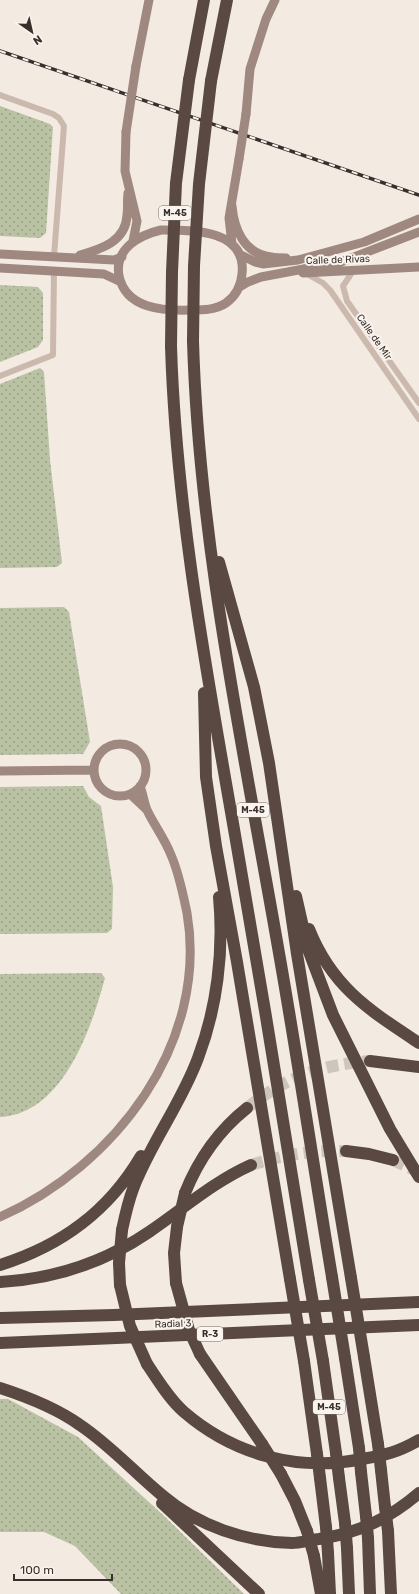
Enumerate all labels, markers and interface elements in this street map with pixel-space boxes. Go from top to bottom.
north arrow [12,12,52,52]
text: N [30,32,44,48]
road number: M-45 [159,206,191,220]
street label: Calle de Rivas [306,253,370,267]
street label: Calle de Mir [354,312,394,362]
road number: M-45 [237,803,269,817]
street label: Radial 3 [154,1317,192,1331]
road number: R-3 [197,1327,223,1341]
road number: M-45 [313,1400,345,1414]
scale bar [14,1556,112,1582]
text: 100 m [20,1563,54,1577]

